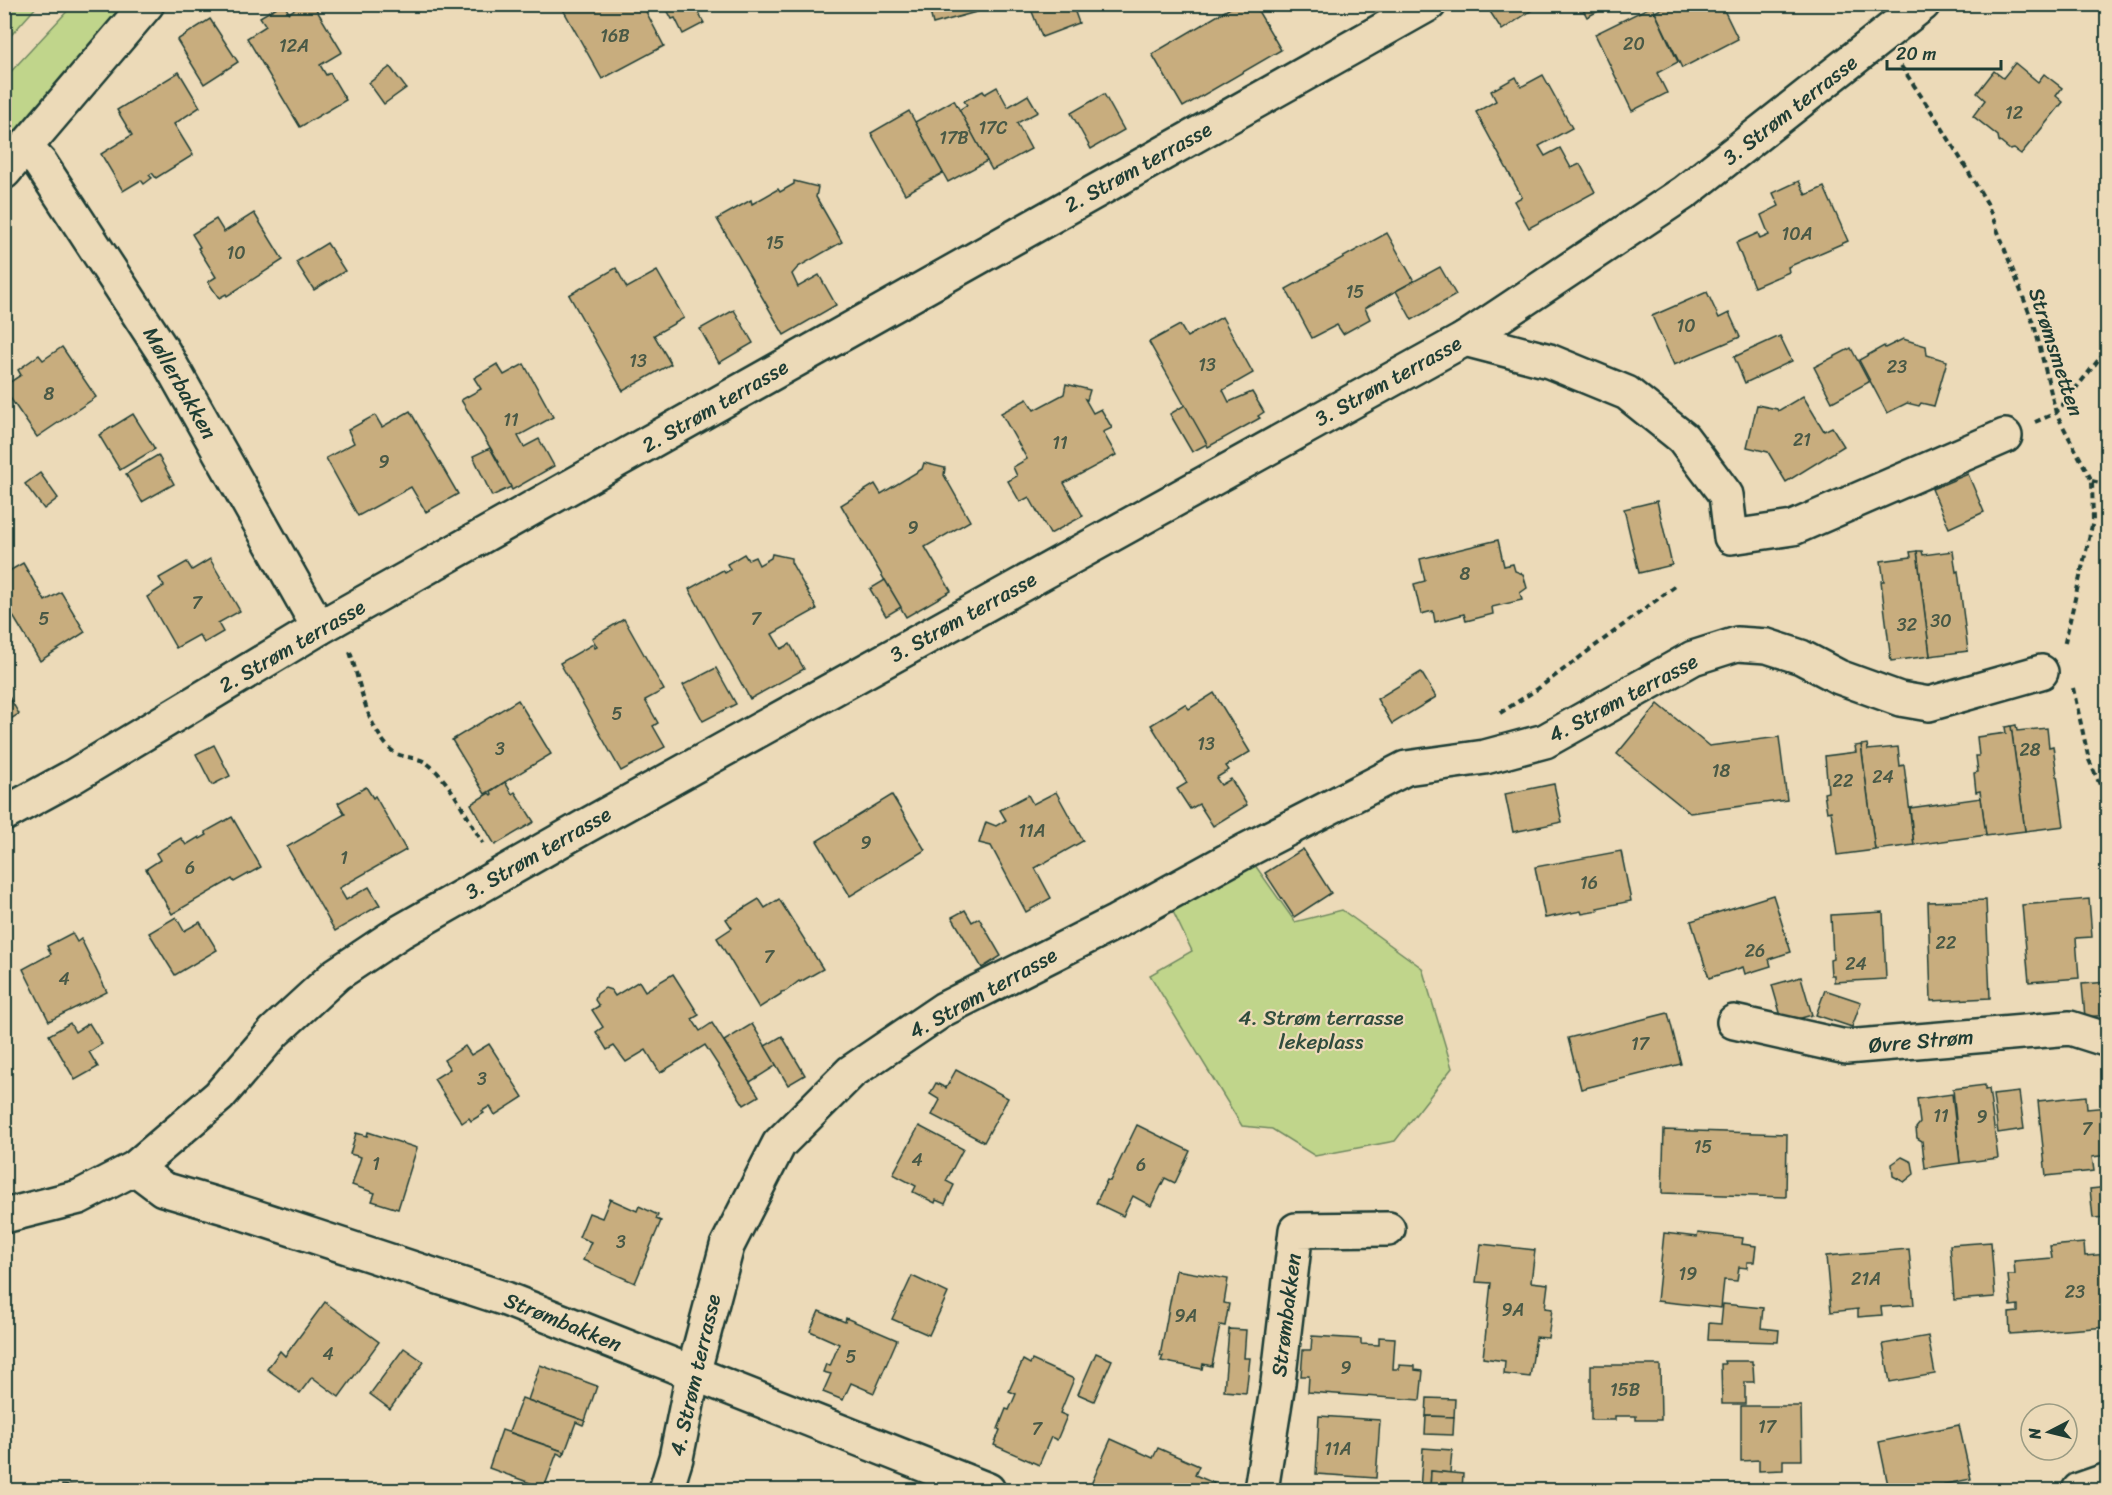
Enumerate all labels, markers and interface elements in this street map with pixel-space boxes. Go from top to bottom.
house number: 16B [600,20,630,52]
house number: 20 [1623,28,1645,60]
house number: 12A [279,30,309,62]
scale bar [1887,33,2001,71]
text: 20 m [1896,38,1936,70]
street label: 3. Strøm terrasse [1714,45,1866,175]
house number: 12 [2005,97,2023,129]
street label: 2. Strøm terrasse [1057,111,1219,223]
house number: 17C [978,112,1008,144]
house number: 17B [939,122,969,154]
house number: 10A [1782,218,1812,250]
house number: 15 [766,227,784,259]
house number: 10 [226,237,246,269]
house number: 15 [1346,276,1364,308]
street label: Strømsmetten [2017,282,2095,422]
house number: 10 [1676,310,1696,342]
street label: Møllerbakken [132,319,228,447]
street label: 3. Strøm terrasse [1307,325,1469,437]
house number: 13 [629,345,647,377]
street label: 2. Strøm terrasse [634,348,796,464]
house number: 13 [1198,349,1216,381]
house number: 23 [1887,351,1907,383]
house number: 8 [44,378,55,410]
house number: 11 [503,404,519,436]
house number: 21 [1793,424,1811,456]
house number: 11 [1052,427,1068,459]
house number: 9 [378,446,390,478]
house number: 9 [907,512,919,544]
house number: 8 [1460,558,1471,590]
street label: 3. Strøm terrasse [882,561,1044,673]
house number: 7 [192,587,204,619]
street label: 2. Strøm terrasse [211,588,373,704]
house number: 5 [39,603,50,635]
house number: 7 [751,603,763,635]
house number: 30 [1930,605,1952,637]
house number: 32 [1897,609,1917,641]
street label: 4. Strøm terrasse [1541,642,1705,754]
house number: 5 [612,698,623,730]
house number: 13 [1197,728,1215,760]
house number: 3 [495,733,505,765]
house number: 28 [2019,734,2041,766]
house number: 18 [1712,755,1730,787]
house number: 24 [1872,761,1894,793]
house number: 22 [1833,765,1853,797]
street label: 3. Strøm terrasse [458,796,618,910]
house number: 11A [1018,815,1046,847]
house number: 9 [860,827,872,859]
house number: 1 [340,842,348,874]
house number: 6 [185,852,195,884]
house number: 16 [1580,867,1598,899]
house number: 22 [1936,927,1956,959]
house number: 26 [1745,935,1765,967]
street label: 4. Strøm terrasse [901,936,1065,1050]
house number: 7 [764,941,776,973]
house number: 24 [1845,948,1867,980]
house number: 4 [58,963,70,995]
park label: 4. Strøm terrasse lekeplass [1238,999,1404,1061]
street label: Øvre Strøm [1867,1017,1975,1065]
house number: 17 [1631,1028,1651,1060]
house number: 3 [477,1063,487,1095]
house number: 11 [1933,1100,1949,1132]
house number: 9 [1976,1101,1988,1133]
house number: 7 [2082,1113,2094,1145]
house number: 15 [1694,1131,1712,1163]
house number: 4 [911,1144,923,1176]
house number: 1 [372,1148,380,1180]
house number: 6 [1136,1149,1146,1181]
house number: 3 [616,1226,626,1258]
street label: Strømbakken [1260,1251,1312,1379]
house number: 19 [1679,1258,1697,1290]
house number: 21A [1851,1263,1881,1295]
house number: 23 [2065,1276,2085,1308]
street label: Strømbakken [498,1281,628,1363]
street label: 4. Strøm terrasse [658,1290,732,1460]
house number: 9A [1502,1294,1524,1326]
house number: 9A [1175,1300,1197,1332]
house number: 4 [322,1338,334,1370]
house number: 5 [846,1341,857,1373]
house number: 9 [1340,1352,1352,1384]
house number: 15B [1610,1374,1640,1406]
north arrow [2019,1402,2079,1462]
house number: 17 [1758,1411,1778,1443]
house number: 7 [1032,1413,1044,1445]
text: N [2019,1426,2050,1442]
house number: 11A [1324,1433,1352,1465]

